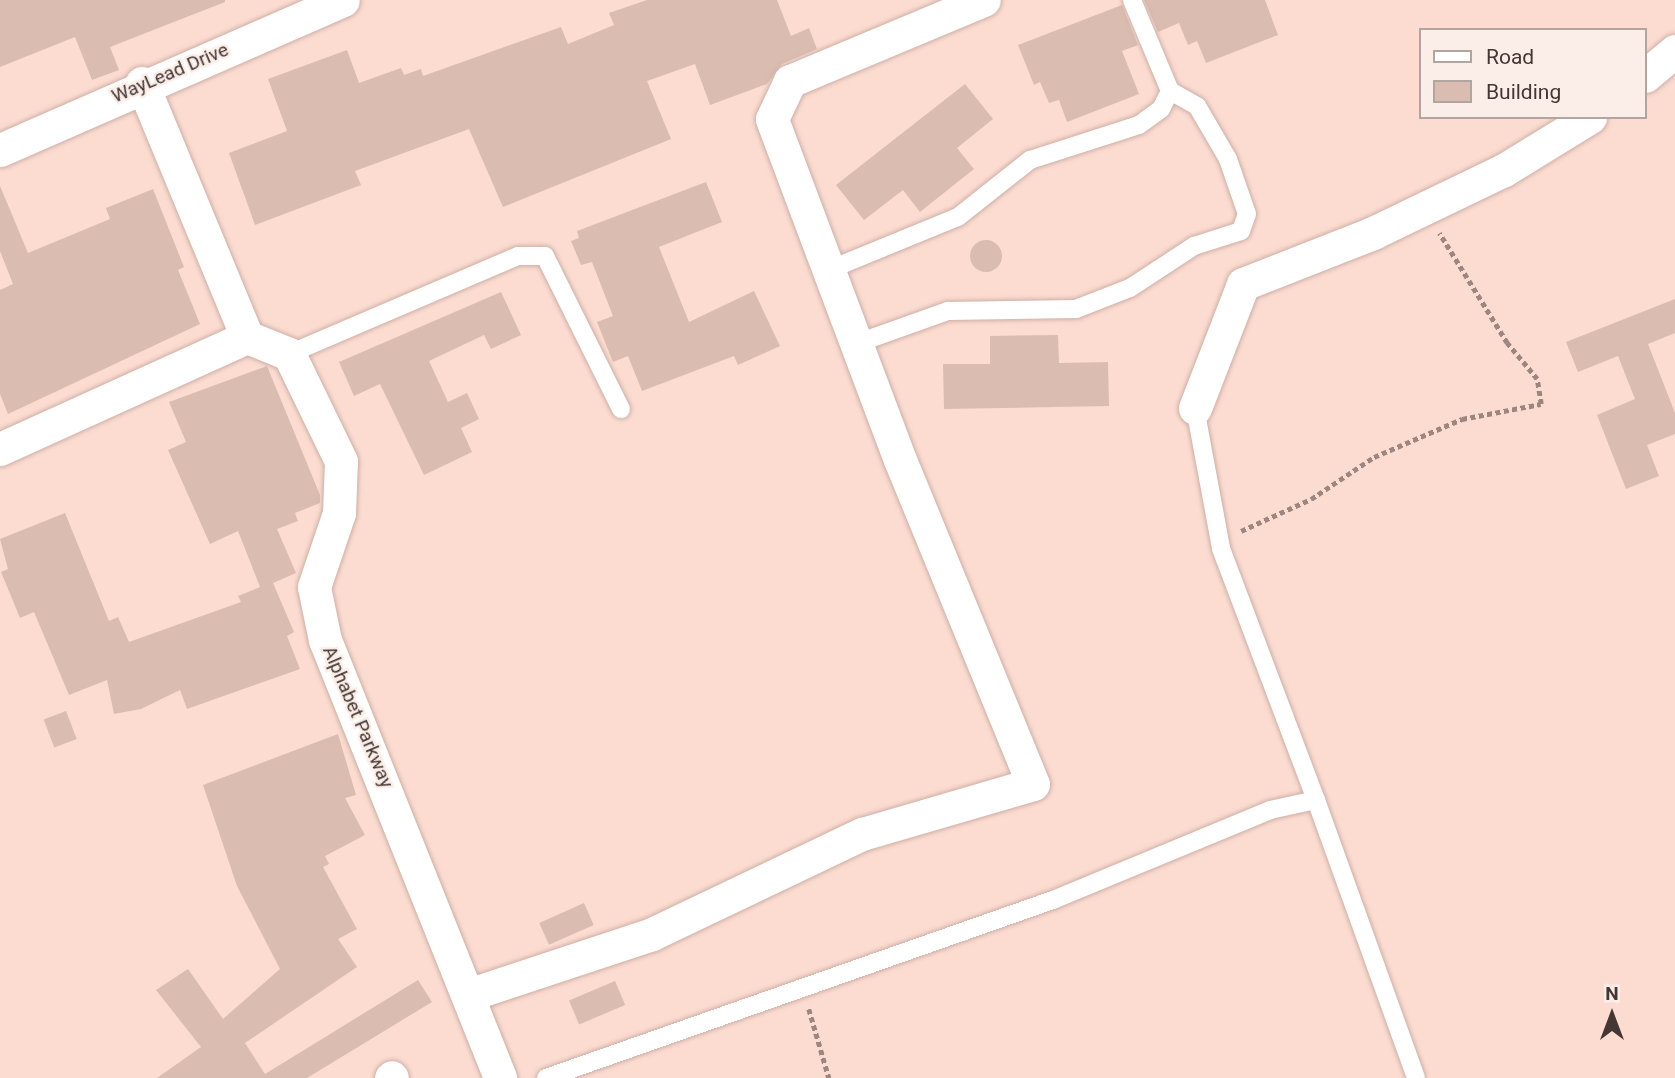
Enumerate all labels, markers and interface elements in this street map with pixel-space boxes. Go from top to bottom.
legend [1420,28,1647,119]
street label: WayLead Drive [108,38,232,108]
text: Road [1486,45,1534,69]
text: Building [1486,80,1561,104]
street label: Alphabet Parkway [318,643,398,791]
north arrow [1577,980,1647,1050]
text: N [1605,982,1619,1005]

